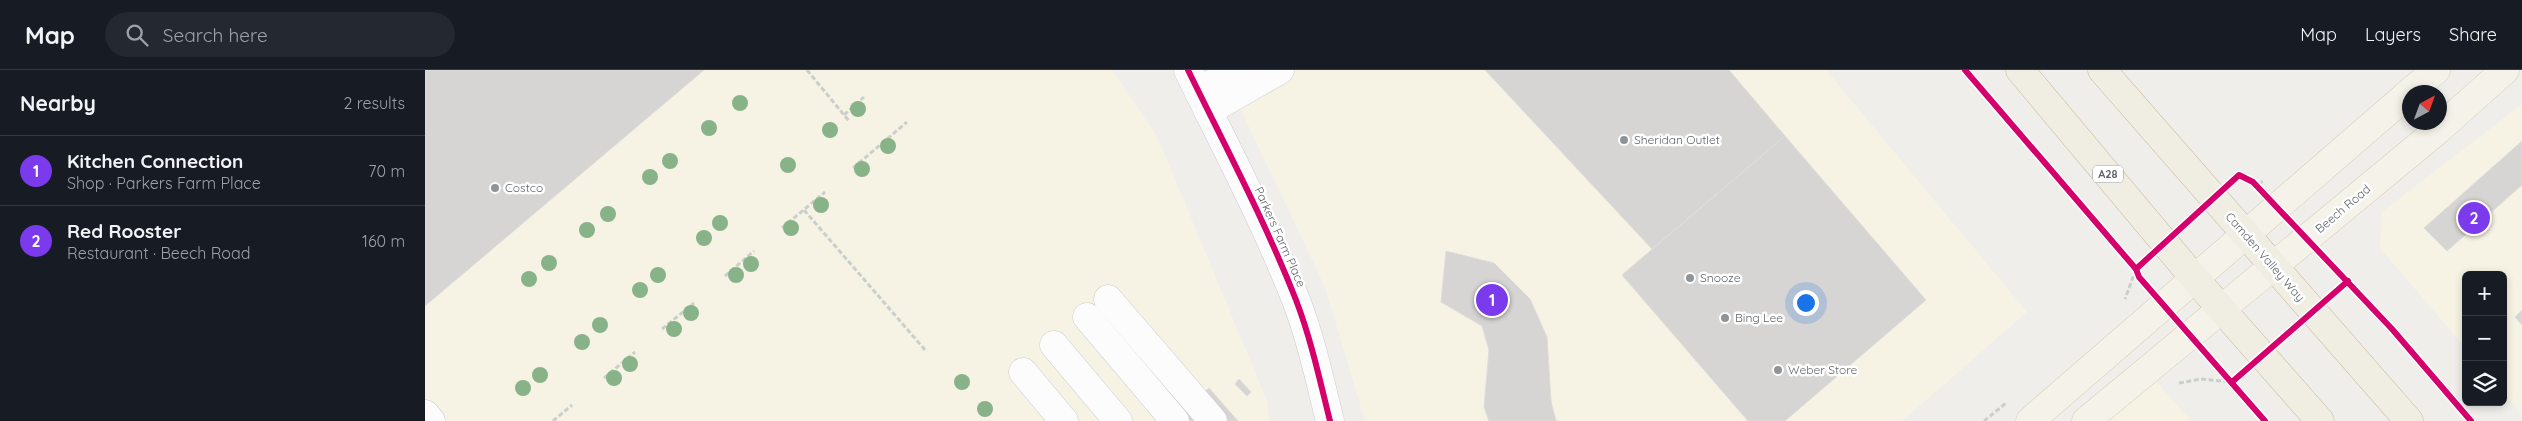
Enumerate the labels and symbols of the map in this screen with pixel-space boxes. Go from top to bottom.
north arrow [2402,85,2447,130]
place label: Sheridan Outlet [1634,132,1720,147]
marker: Sheridan Outlet [1618,134,1630,146]
road number: A28 [2093,166,2123,182]
place label: Costco [505,180,543,195]
street label: Beech Road [2312,181,2373,236]
marker: Costco [489,182,501,194]
street label: Parkers Farm Place [1252,184,1309,290]
pin: 2 [2458,199,2490,237]
street label: Camden Valley Way [2223,209,2308,304]
place label: Snooze [1700,270,1741,285]
marker: Snooze [1684,272,1696,284]
pin: 1 [1476,281,1508,319]
your location [1793,290,1819,316]
place label: Bing Lee [1735,310,1783,325]
marker: Bing Lee [1719,312,1731,324]
place label: Weber Store [1788,362,1857,377]
marker: Weber Store [1772,364,1784,376]

